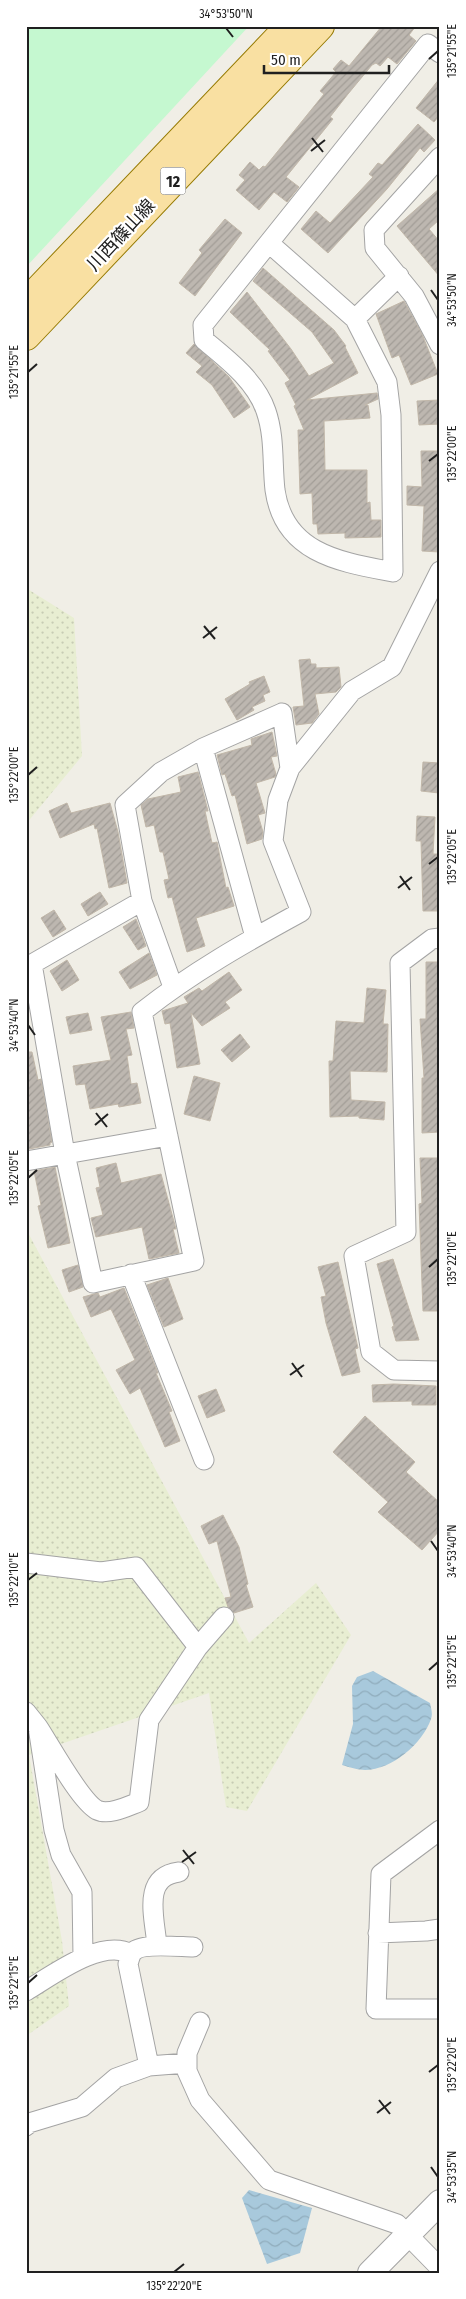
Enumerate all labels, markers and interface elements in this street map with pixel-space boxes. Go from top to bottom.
text: 34°53'50"N [199,7,253,21]
text: 135°21'55"E [445,24,459,78]
scale bar [264,42,388,74]
text: 50 m [271,51,301,69]
road number: 12 [160,168,186,195]
street label: 川西篠山線 [82,195,160,275]
text: 34°53'50"N [445,273,459,327]
text: 135°21'55"E [7,345,21,399]
text: 135°22'00"E [445,425,459,482]
text: 135°22'00"E [7,746,21,803]
text: 135°22'05"E [445,829,459,885]
text: 34°53'40"N [7,998,21,1052]
text: 135°22'05"E [7,1150,21,1206]
text: 135°22'10"E [445,1231,459,1287]
text: 34°53'40"N [445,1524,459,1578]
text: 135°22'10"E [7,1552,21,1608]
text: 135°22'15"E [445,1635,459,1689]
text: 135°22'15"E [7,1956,21,2010]
text: 135°22'20"E [445,2037,459,2093]
text: 34°53'35"N [445,2151,459,2203]
text: 135°22'20"E [146,2279,202,2293]

